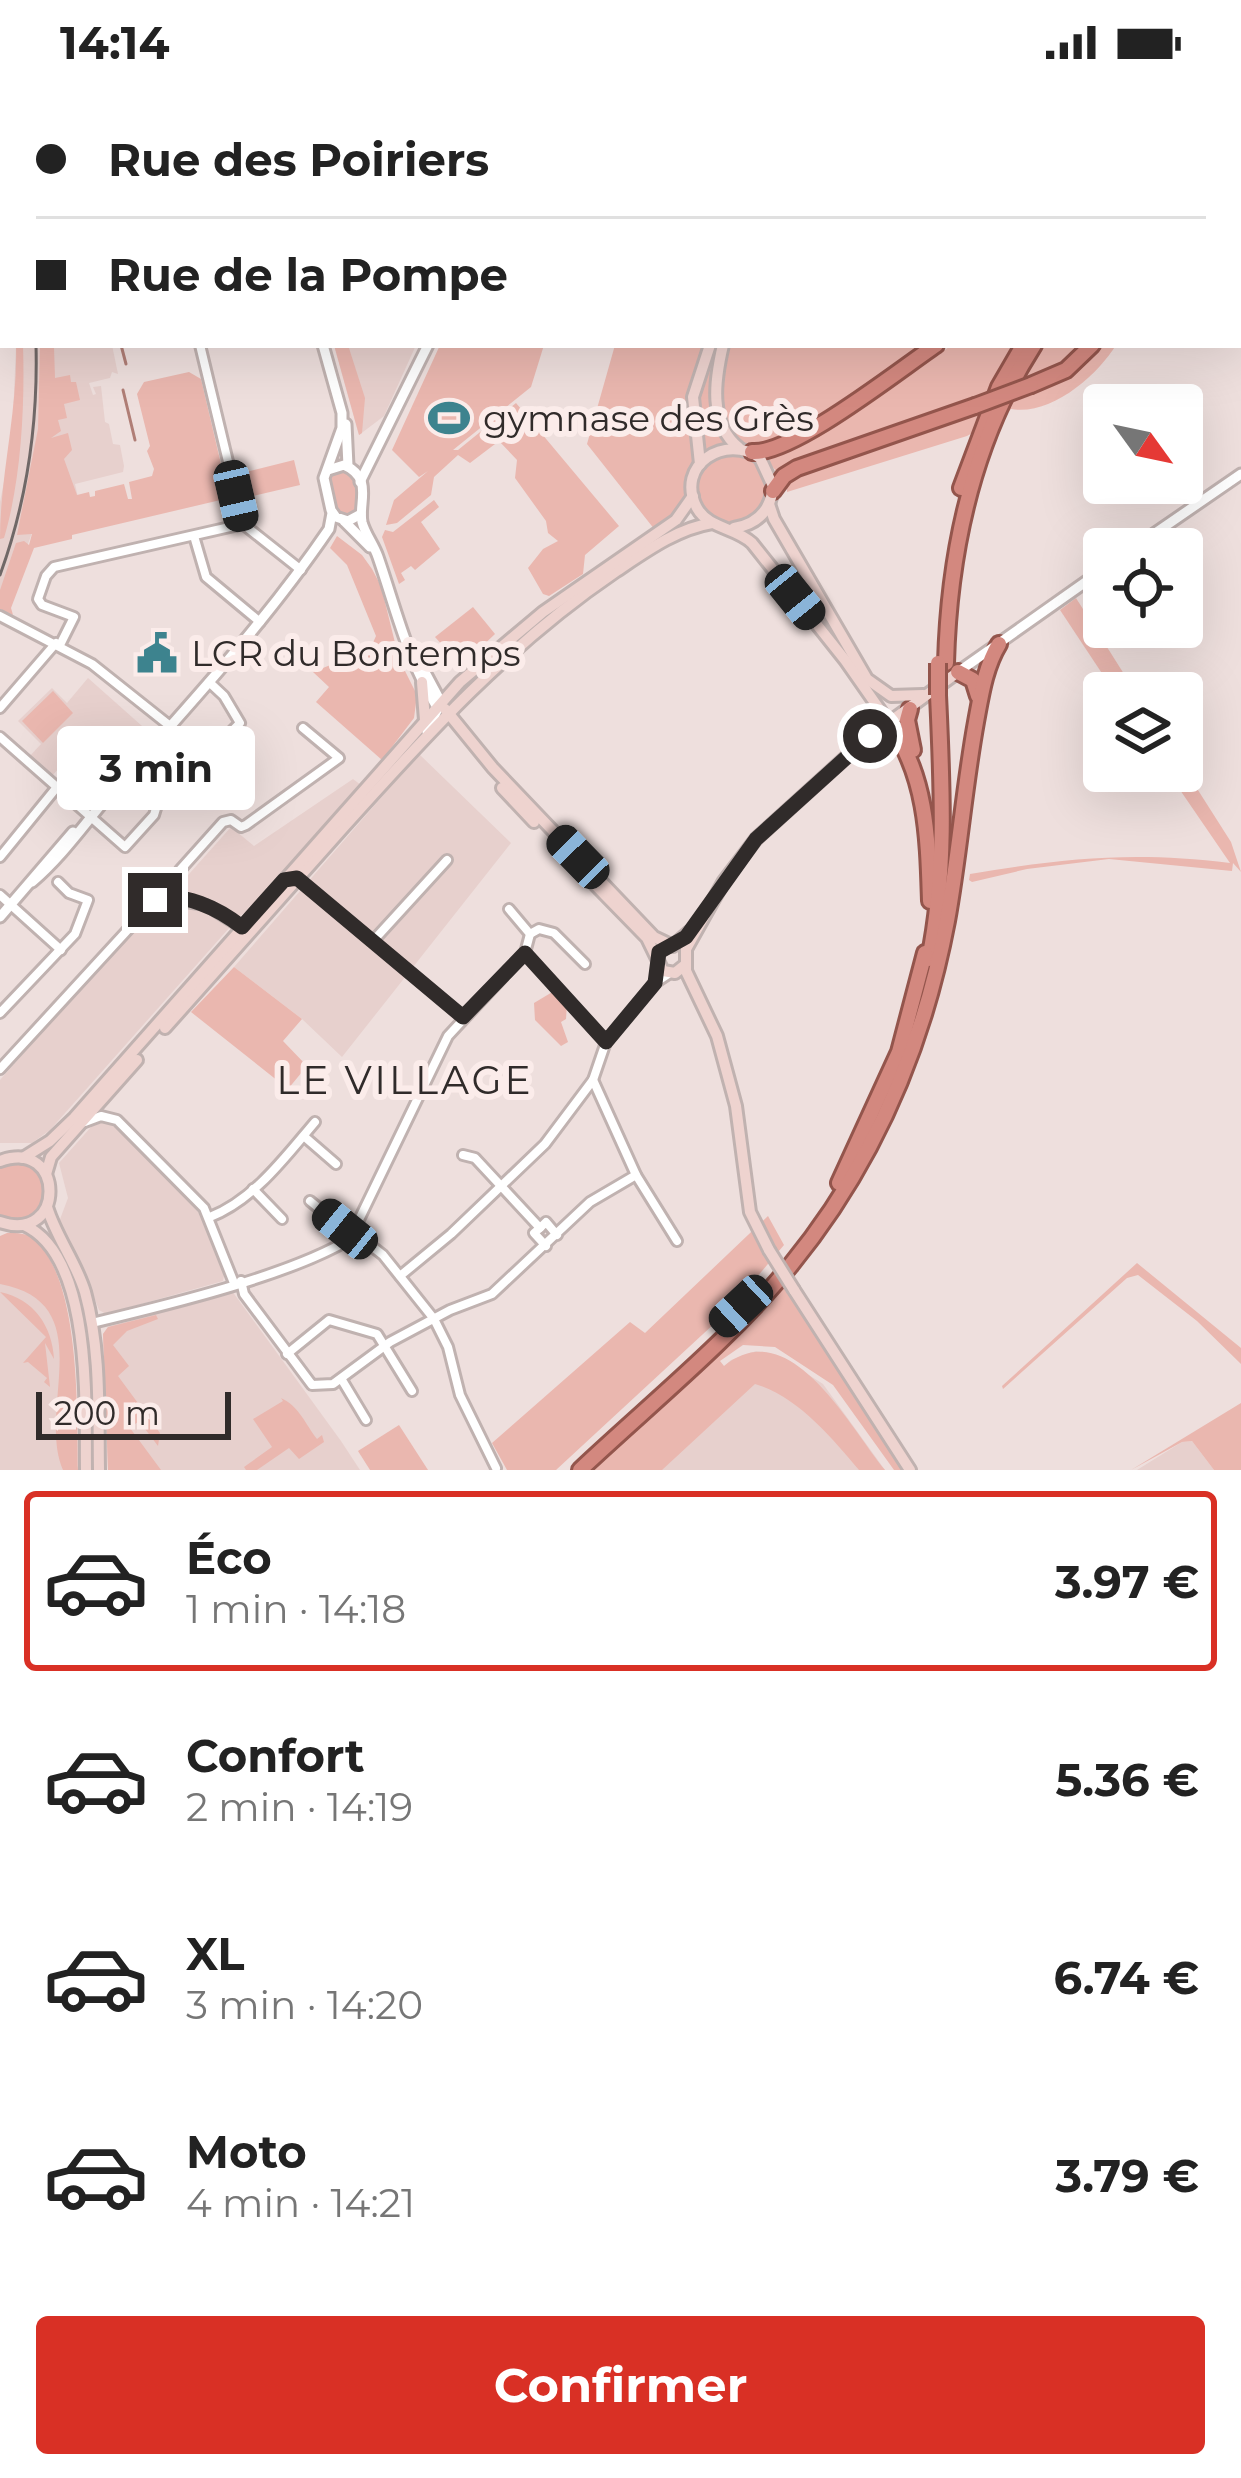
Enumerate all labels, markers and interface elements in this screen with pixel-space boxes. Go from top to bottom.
text: 14:14 [60,15,169,70]
text: Rue des Poiriers [108,132,489,187]
text: Rue de la Pompe [108,247,508,302]
north arrow [1083,384,1203,504]
map controls [1083,384,1203,792]
sports icon: gymnase des Grès [426,395,472,441]
place label: gymnase des Grès [483,396,814,440]
car [210,457,262,535]
button: locate [1083,528,1203,648]
car [758,558,832,636]
public building icon: LCR du Bontemps [134,630,180,676]
place label: LCR du Bontemps [191,631,521,675]
button: layers [1083,672,1203,792]
route start [843,709,897,763]
callout: 3 min [56,726,254,810]
text: 3 min [99,744,213,792]
car [540,819,616,895]
route end [128,873,182,927]
district label: LE VILLAGE [276,1056,534,1104]
car [306,1192,384,1266]
car [702,1268,780,1344]
scale bar [36,1386,231,1439]
text: 200 m [54,1393,160,1433]
icon: car [42,1527,150,1635]
text: Éco [186,1530,272,1585]
text: 3.97 € [1055,1554,1199,1609]
text: 1 min · 14:18 [186,1585,406,1633]
icon: car [42,1725,150,1833]
text: Confort [186,1728,365,1783]
text: 5.36 € [1055,1752,1199,1807]
text: 2 min · 14:19 [186,1783,413,1831]
icon: car [42,1923,150,2031]
text: XL [186,1926,244,1981]
text: 6.74 € [1054,1950,1199,2005]
text: 3 min · 14:20 [186,1981,423,2029]
icon: car [42,2121,150,2229]
text: Moto [186,2124,307,2179]
text: 3.79 € [1056,2148,1199,2203]
text: 4 min · 14:21 [186,2179,415,2227]
button: Confirmer [36,2316,1205,2454]

